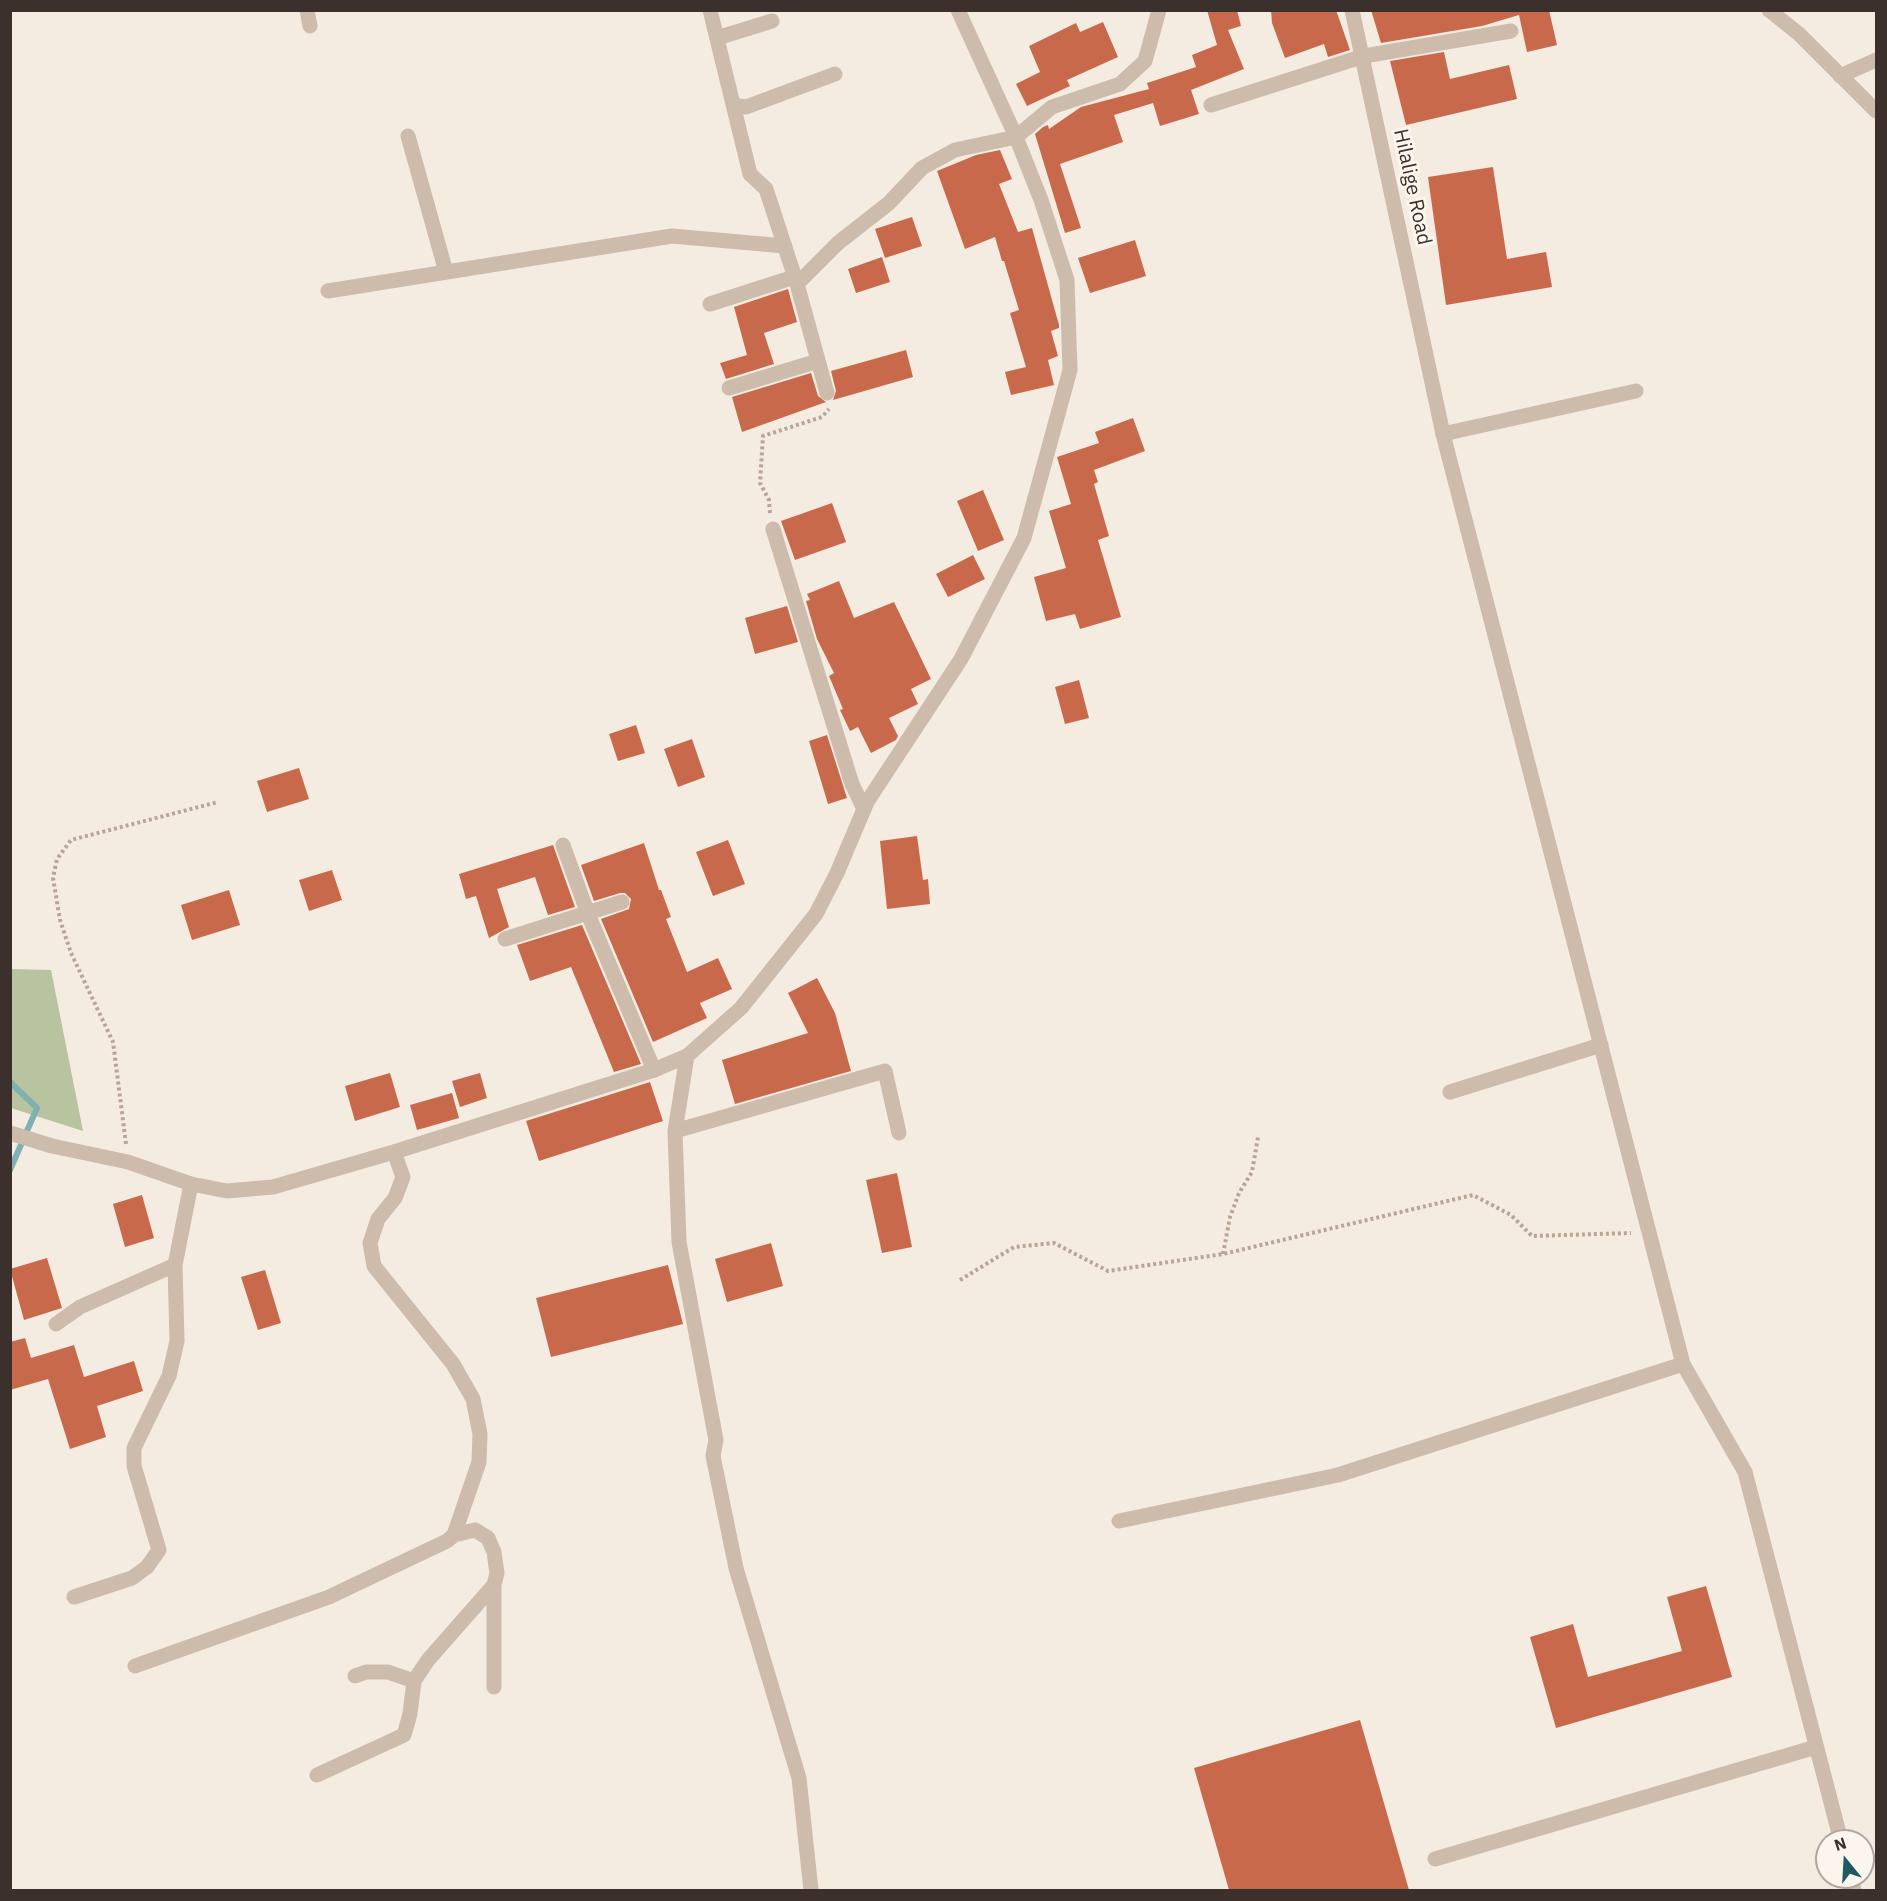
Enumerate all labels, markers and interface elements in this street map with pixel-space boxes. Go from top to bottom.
street label: Hilalige Road [1388,127,1436,247]
north arrow [1815,1829,1875,1889]
text: N [1831,1832,1849,1855]

